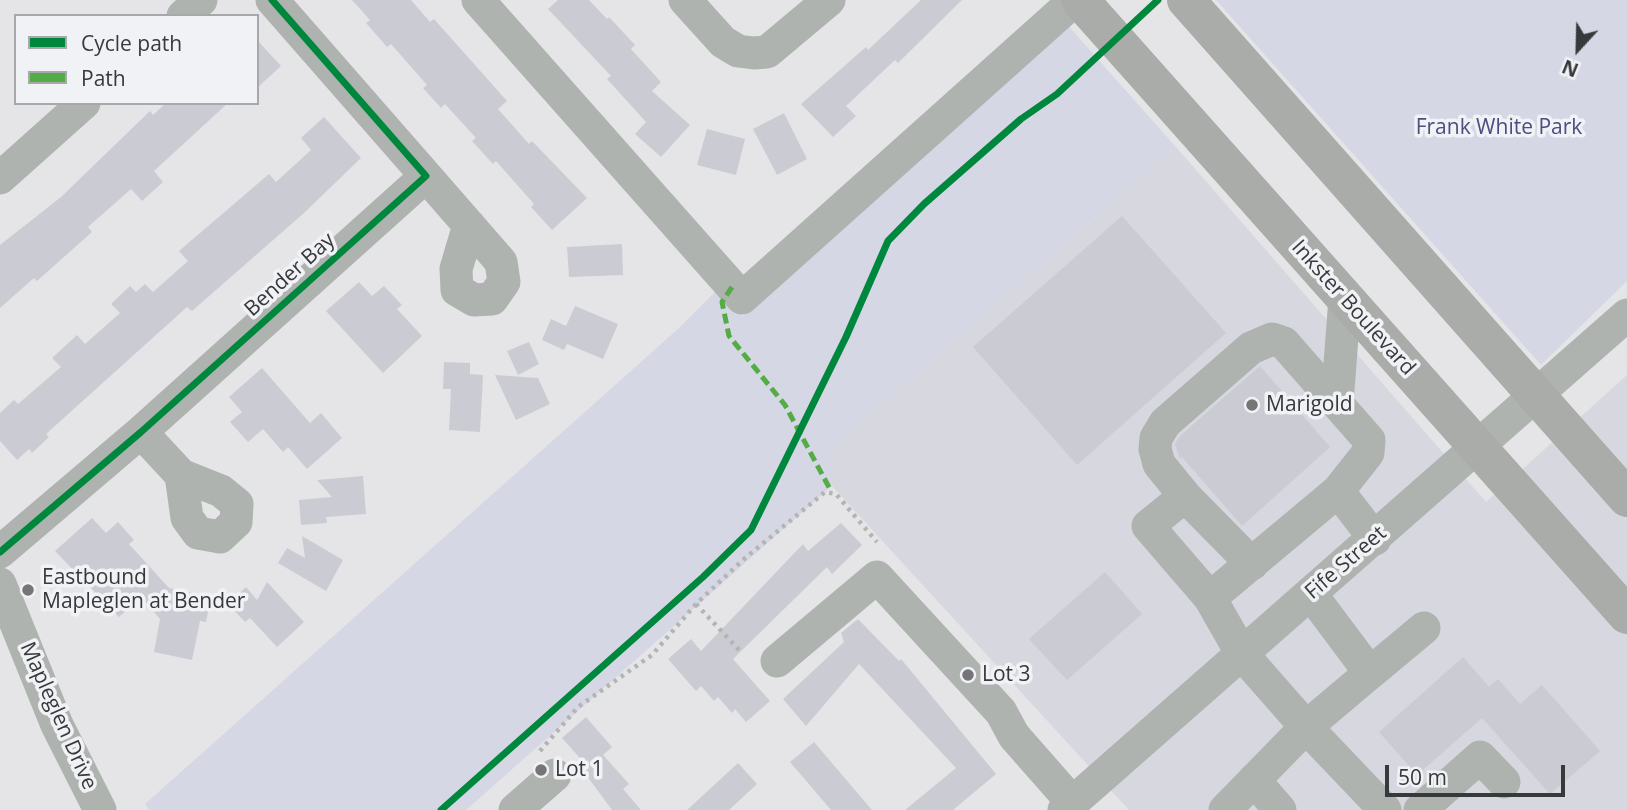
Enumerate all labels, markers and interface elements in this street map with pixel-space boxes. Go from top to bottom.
legend [14,14,259,105]
north arrow [1543,14,1613,84]
text: Cycle path [81,29,182,57]
text: N [1558,54,1582,83]
text: Path [81,64,126,92]
park label: Frank White Park [1416,115,1582,141]
street label: Bender Bay [240,228,340,322]
street label: Inkster Boulevard [1286,235,1420,381]
place label: Marigold [1266,392,1353,418]
marker: Marigold [1244,397,1260,413]
street label: Fife Street [1300,521,1392,605]
place label: Eastbound Mapleglen at Bender [42,565,245,615]
marker: Eastbound Mapleglen at Bender [20,582,36,598]
street label: Mapleglen Drive [14,638,102,794]
place label: Lot 3 [982,662,1031,688]
marker: Lot 3 [960,667,976,683]
scale bar [1389,750,1569,794]
place label: Lot 1 [555,757,604,783]
marker: Lot 1 [533,762,549,778]
text: 50 m [1398,763,1447,791]

